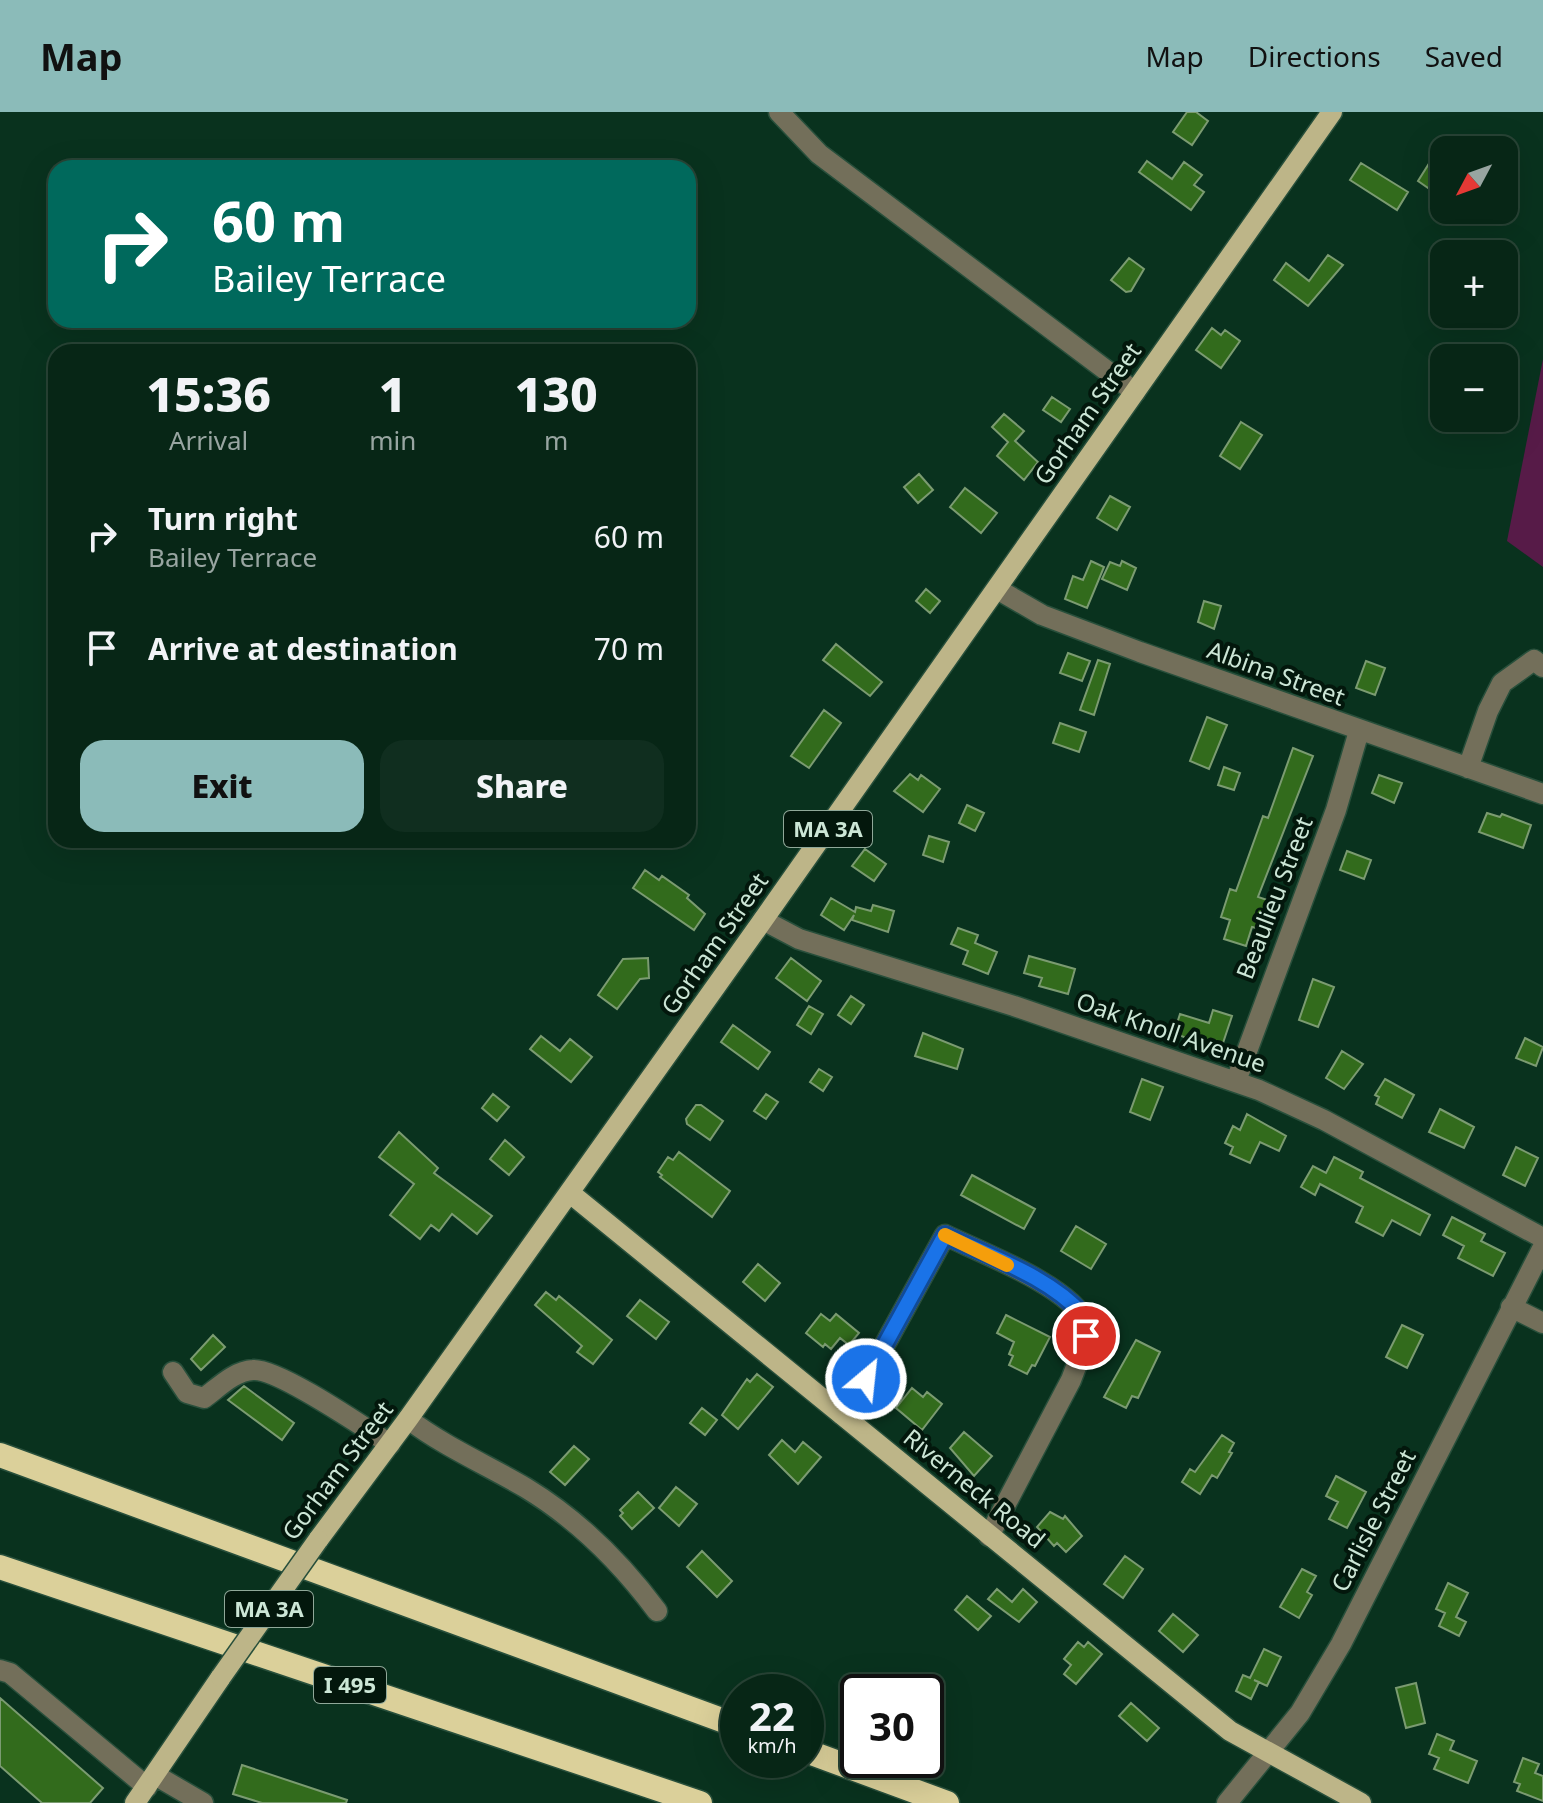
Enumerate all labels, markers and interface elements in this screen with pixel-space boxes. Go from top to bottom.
text: Map [40,30,123,82]
text: Map [1145,37,1204,75]
text: Directions [1248,37,1381,75]
text: Saved [1425,37,1503,75]
north arrow [1430,136,1518,224]
map controls [1430,136,1518,432]
text: 60 m [212,182,345,258]
icon: right [80,192,184,296]
button: + [1430,240,1518,328]
text: Bailey Terrace [212,254,446,303]
street label: Gorham Street [1026,335,1148,491]
button: − [1430,344,1518,432]
text: 15:36 [146,361,271,426]
text: 1 [379,361,407,426]
text: 130 [515,361,598,426]
text: Arrival [169,422,248,458]
text: min [369,422,416,458]
text: m [544,422,568,458]
text: Turn right [148,498,298,539]
icon: right [80,514,124,558]
text: 60 m [594,516,664,557]
text: Bailey Terrace [148,539,317,575]
icon: arrive [80,626,124,670]
text: Arrive at destination [148,628,458,669]
text: 70 m [594,628,664,669]
street label: Albina Street [1203,632,1350,713]
button: Exit [80,740,364,832]
button: Share [380,740,664,832]
road number: MA 3A [784,811,872,847]
street label: Beaulieu Street [1227,811,1320,983]
street label: Gorham Street [653,865,775,1021]
street label: Oak Knoll Avenue [1072,984,1271,1079]
pin [1052,1302,1120,1370]
icon: arrive [1064,1314,1108,1358]
position arrow [824,1337,908,1421]
street label: Gorham Street [274,1394,400,1546]
street label: Riverneck Road [897,1420,1053,1555]
street label: Carlisle Street [1323,1443,1423,1597]
road number: MA 3A [225,1591,313,1627]
road number: I 495 [314,1667,386,1703]
speed limit sign: 30 [840,1674,944,1778]
text: 22 [749,1688,795,1743]
text: km/h [747,1732,797,1759]

